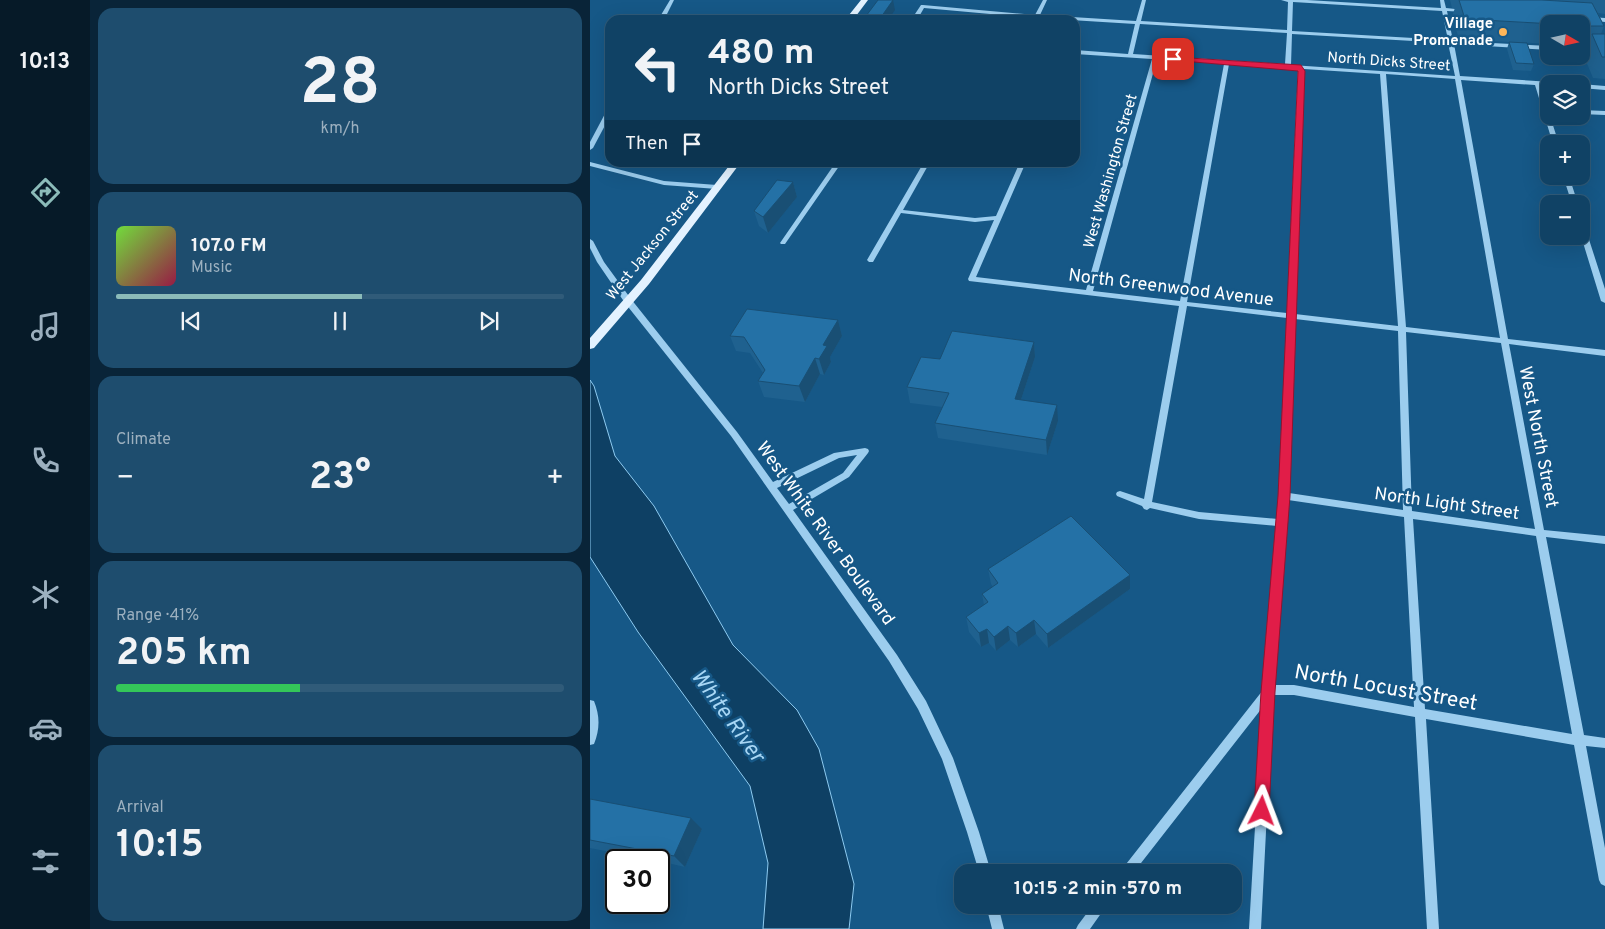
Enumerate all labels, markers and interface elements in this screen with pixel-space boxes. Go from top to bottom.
place label: Village Promenade [1413,15,1493,51]
north arrow [1540,15,1590,65]
map controls [1540,15,1590,245]
marker: Village Promenade [1497,26,1509,38]
text: 480 m [708,32,814,76]
icon: left [625,35,690,100]
pin [1152,38,1194,80]
text: 28 [300,45,380,127]
icon: arrive [1159,45,1187,73]
text: 10:13 [20,49,70,76]
street label: North Dicks Street [1327,49,1451,76]
text: North Dicks Street [708,75,889,102]
button: layers [1540,75,1590,125]
street label: West Washington Street [1080,92,1143,251]
text: km/h [321,119,359,139]
icon: arrive [678,130,706,158]
text: Then [625,132,668,156]
button: + [1540,135,1590,185]
icon: directions [28,175,63,210]
street label: West Jackson Street [603,187,703,305]
button: − [1540,195,1590,245]
text: 107.0 FM [191,234,267,258]
text: Music [191,258,232,278]
street label: North Greenwood Avenue [1067,264,1275,313]
icon: previous [177,307,205,335]
icon: pause [326,307,354,335]
icon: next [475,307,503,335]
icon: music [28,309,63,344]
street label: West North Street [1513,364,1563,510]
text: Climate [116,430,171,450]
street label: West White River Boulevard [750,437,899,630]
icon: phone [28,443,63,478]
text: 23° [309,454,371,503]
text: − [116,461,134,497]
text: + [546,461,564,497]
street label: North Light Street [1373,483,1521,526]
icon: climate [28,577,63,612]
text: Range · 41% [116,606,199,626]
text: 205 km [116,630,252,679]
street label: North Locust Street [1292,659,1479,718]
water label: White River [684,665,771,770]
icon: car [28,711,63,746]
position arrow [1235,784,1287,836]
text: Arrival [116,798,164,818]
text: 10:15 [116,822,204,871]
icon: filters [28,844,63,879]
speed limit sign: 30 [605,849,670,914]
text: 10:15 · 2 min · 570 m [1014,877,1182,901]

